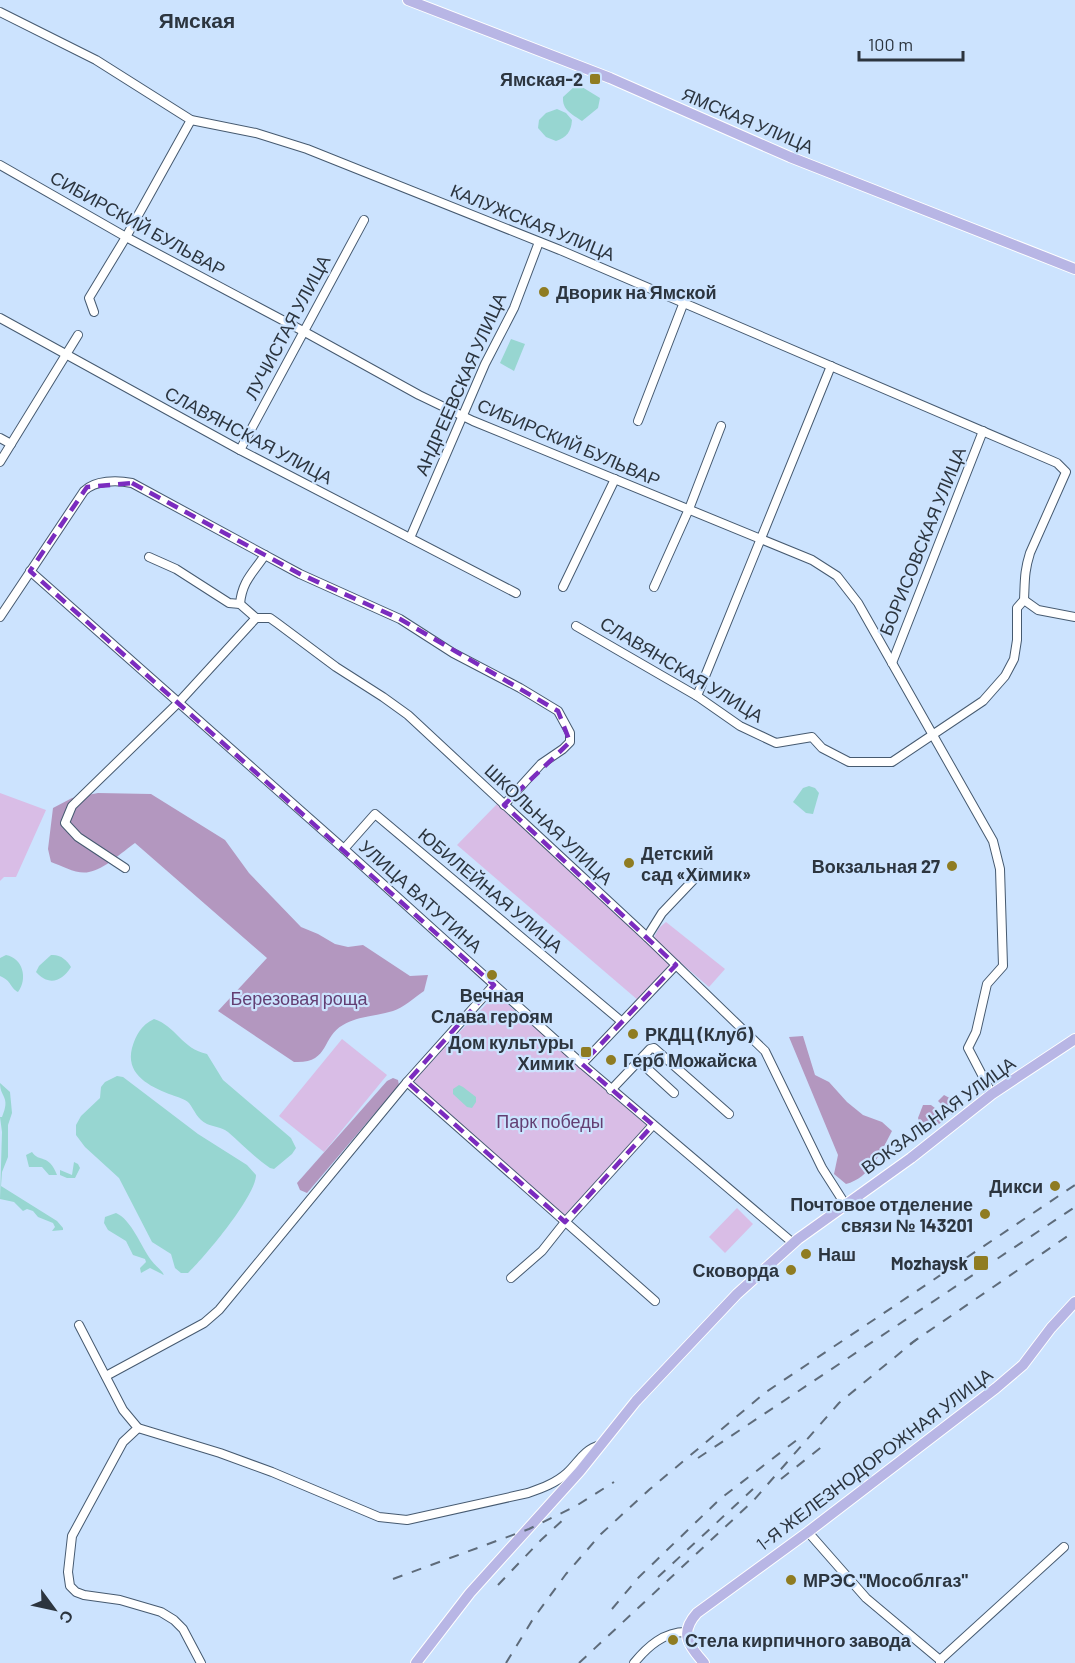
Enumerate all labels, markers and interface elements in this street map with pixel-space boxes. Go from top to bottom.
district label: Ямская [159,7,235,32]
scale bar [859,24,962,62]
text: 100 m [868,33,913,55]
place label: Ямская-2 [500,68,583,90]
marker: Ямская-2 [588,72,602,86]
street label: ЯМСКАЯ УЛИЦА [679,82,817,158]
street label: СИБИРСКИЙ БУЛЬВАР [47,166,229,280]
street label: КАЛУЖСКАЯ УЛИЦА [447,179,619,265]
street label: ЛУЧИСТАЯ УЛИЦА [240,251,334,403]
place label: Дворик на Ямской [556,281,717,303]
marker: Дворик на Ямской [537,285,551,299]
street label: АНДРЕЕВСКАЯ УЛИЦА [410,289,510,479]
street label: СЛАВЯНСКАЯ УЛИЦА [161,381,337,489]
street label: СИБИРСКИЙ БУЛЬВАР [474,393,664,491]
street label: БОРИСОВСКАЯ УЛИЦА [874,443,970,639]
street label: СЛАВЯНСКАЯ УЛИЦА [596,612,768,726]
street label: ШКОЛЬНАЯ УЛИЦА [481,759,617,889]
street label: ЮБИЛЕЙНАЯ УЛИЦА [414,823,568,957]
street label: УЛИЦА ВАТУТИНА [355,835,487,957]
place label: Детский сад «Химик» [641,842,751,885]
place label: Вокзальная 27 [812,855,940,877]
marker: Детский сад «Химик» [622,856,636,870]
marker: Вокзальная 27 [945,859,959,873]
marker: Вечная Слава героям [485,968,499,982]
place label: Вечная Слава героям [431,984,553,1027]
park label: Березовая роща [230,987,369,1009]
place label: РКДЦ (Клуб) [645,1023,754,1045]
marker: РКДЦ (Клуб) [626,1027,640,1041]
place label: Дом культуры Химик [448,1031,575,1074]
marker: Дом культуры Химик [579,1045,593,1059]
place label: Герб Можайска [623,1049,758,1071]
street label: ВОКЗАЛЬНАЯ УЛИЦА [857,1052,1019,1178]
marker: Герб Можайска [604,1053,618,1067]
park label: Парк победы [496,1110,604,1132]
place label: Дикси [989,1175,1043,1197]
marker: Дикси [1048,1179,1062,1193]
place label: Почтовое отделение связи № 143201 [790,1193,973,1236]
marker: Почтовое отделение связи № 143201 [978,1207,992,1221]
place label: Наш [818,1243,856,1265]
marker: Наш [799,1247,813,1261]
place label: Mozhaysk [891,1252,968,1274]
marker: Mozhaysk [972,1254,990,1272]
place label: Сковорда [692,1259,780,1281]
marker: Сковорда [784,1263,798,1277]
street label: 1-Я ЖЕЛЕЗНОДОРОЖНАЯ УЛИЦА [752,1363,996,1555]
place label: МРЭС "Мособлгаз" [803,1569,968,1591]
marker: МРЭС "Мособлгаз" [784,1573,798,1587]
north arrow [24,1579,84,1639]
text: С [56,1607,78,1628]
place label: Стела кирпичного завода [685,1629,912,1651]
marker: Стела кирпичного завода [666,1633,680,1647]

